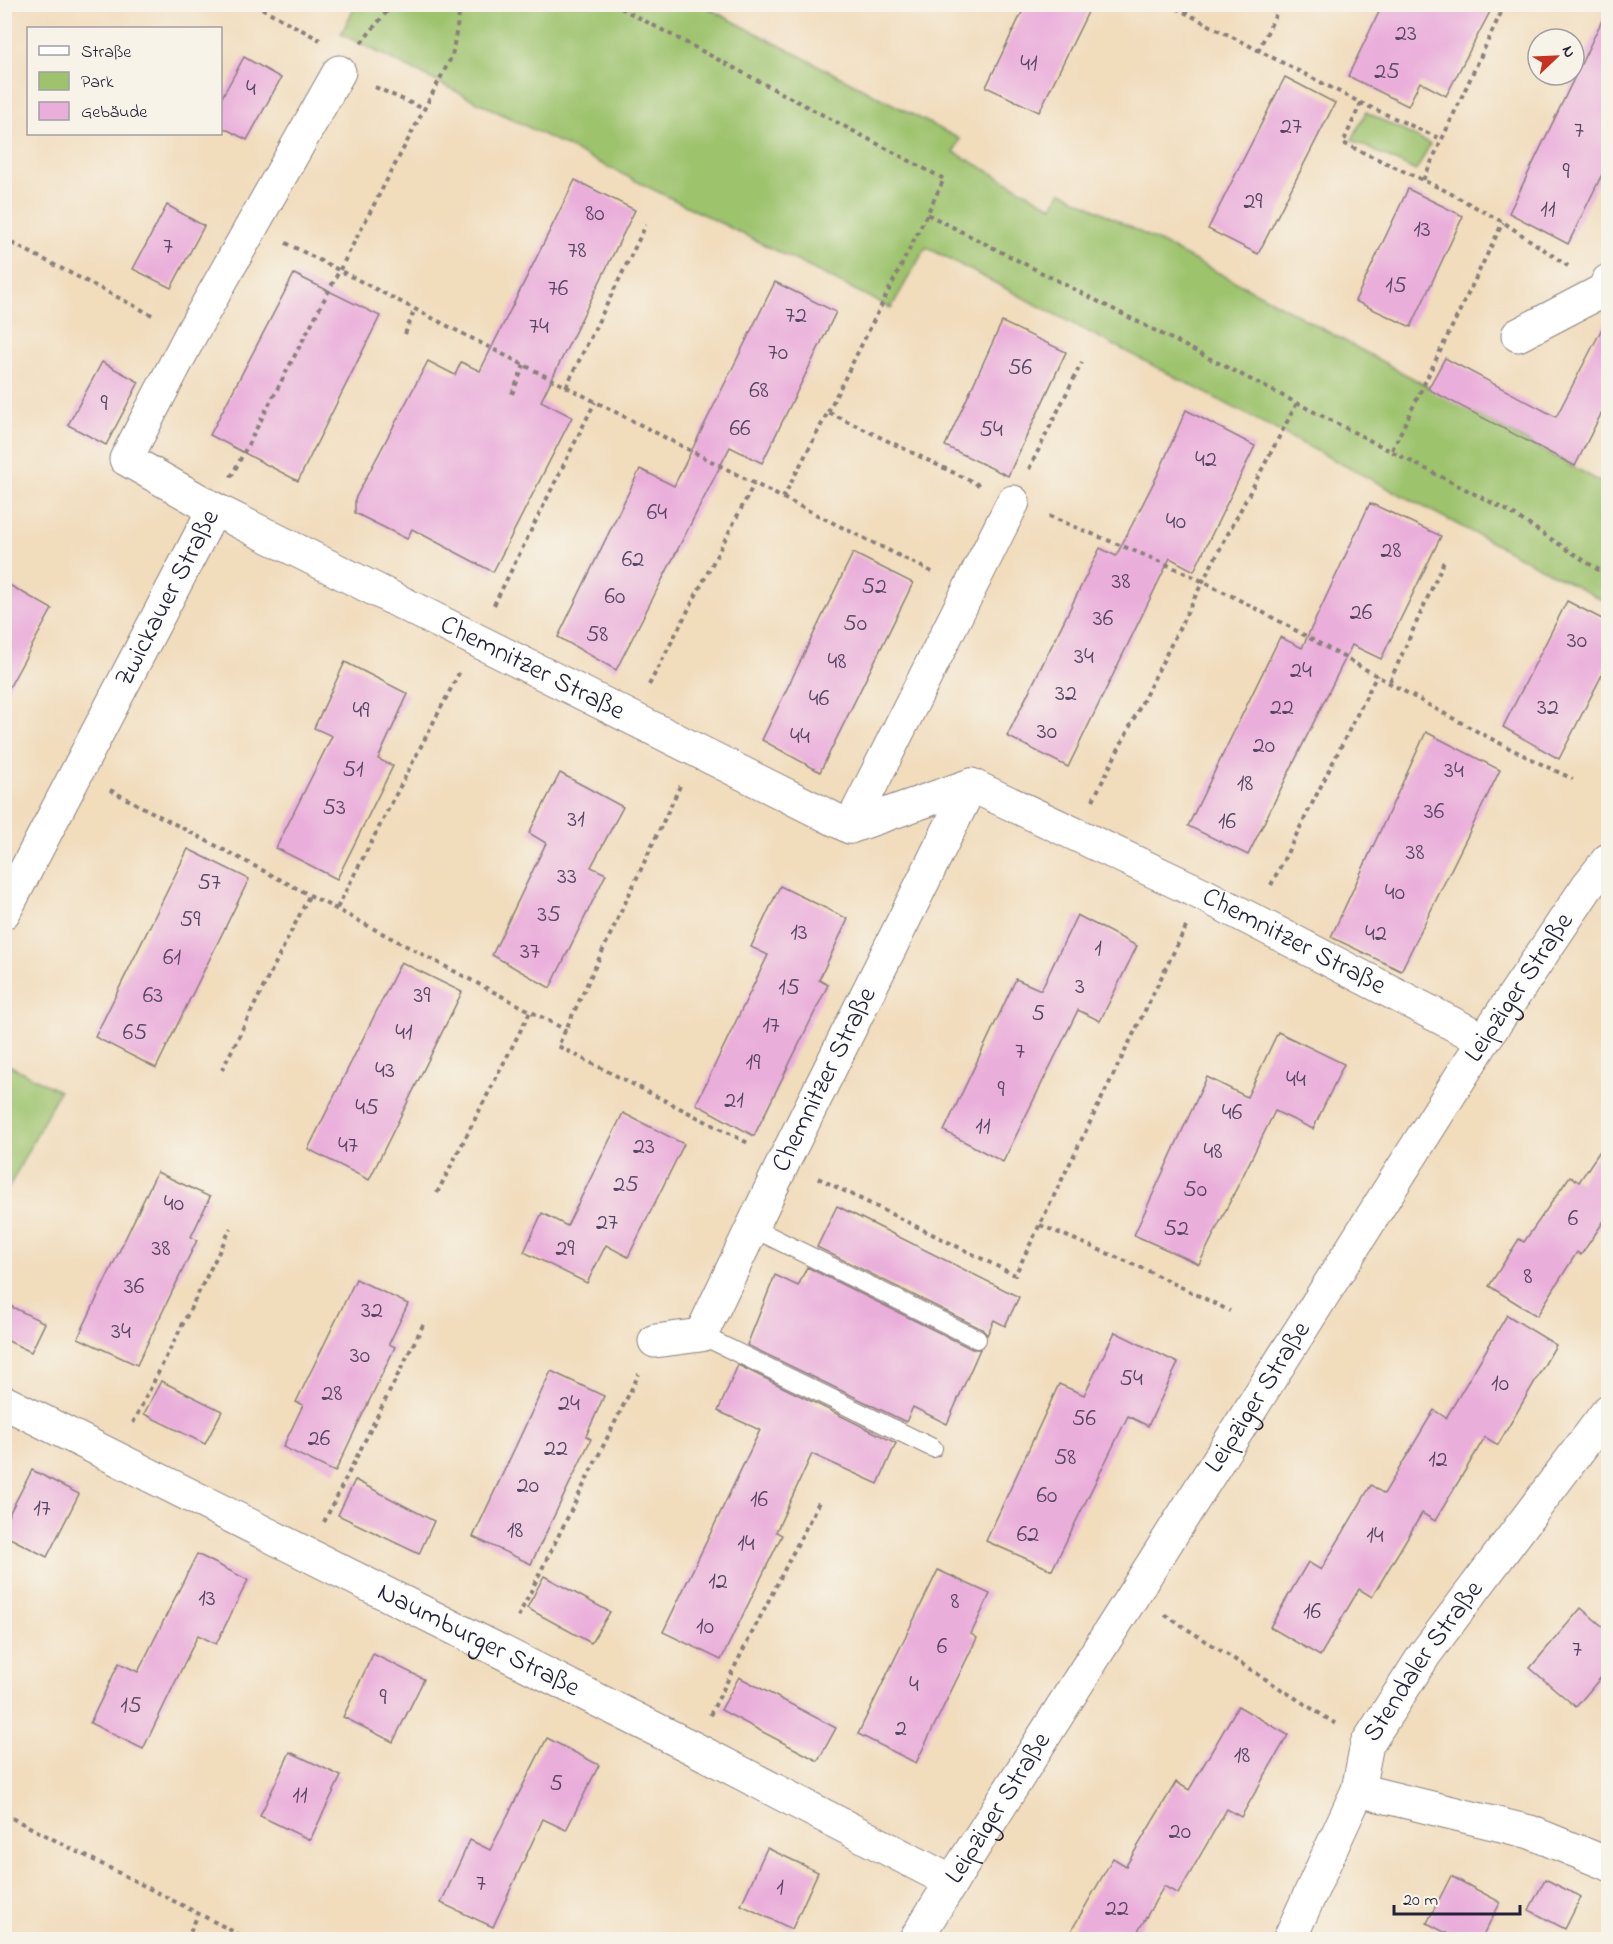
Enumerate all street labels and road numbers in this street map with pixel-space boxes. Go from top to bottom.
street label: Zwickauer Straße [105,502,230,693]
street label: Chemnitzer Straße [433,606,632,731]
street label: Chemnitzer Straße [1195,878,1393,1006]
street label: Leipziger Straße [1455,904,1584,1070]
street label: Chemnitzer Straße [762,980,887,1179]
street label: Leipziger Straße [1195,1313,1321,1481]
street label: Stendaler Straße [1354,1572,1494,1750]
street label: Naumburger Straße [370,1573,587,1708]
street label: Leipziger Straße [936,1724,1062,1892]

